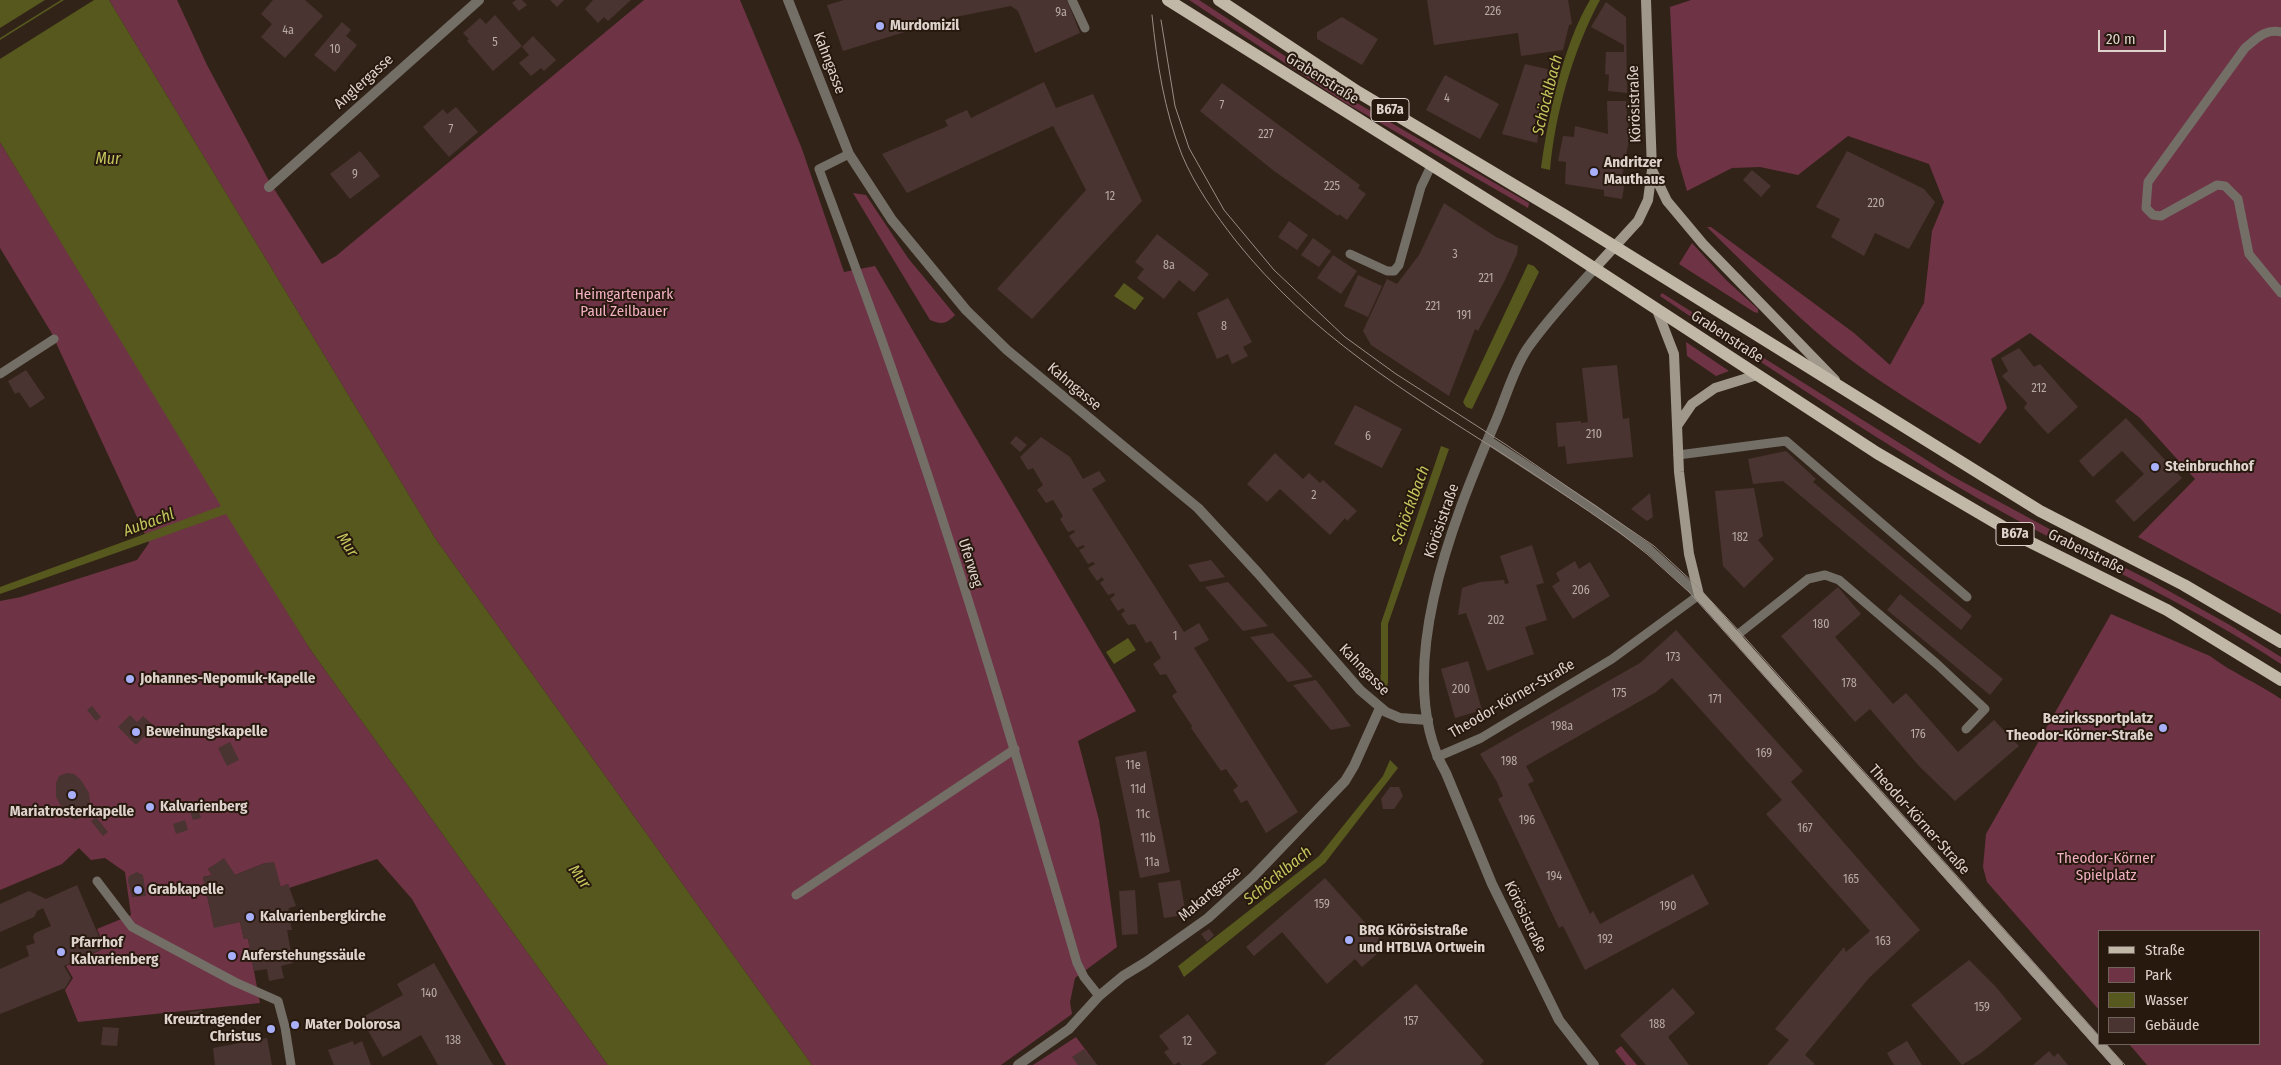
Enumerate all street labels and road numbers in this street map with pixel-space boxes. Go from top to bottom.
street label: Kahngasse [809,29,849,97]
street label: Grabenstraße [1282,49,1362,109]
street label: Anglergasse [331,51,397,113]
street label: Körösistraße [1625,65,1645,143]
road number: B67a [1371,98,1409,122]
street label: Grabenstraße [1687,307,1767,367]
street label: Kahngasse [1043,359,1105,415]
street label: Körösistraße [1421,481,1463,561]
road number: B67a [1996,522,2034,546]
street label: Grabenstraße [2045,526,2127,578]
street label: Uferweg [954,536,986,590]
street label: Kahngasse [1335,640,1393,700]
street label: Theodor-Körner-Straße [1446,656,1578,742]
street label: Theodor-Körner-Straße [1865,761,1973,879]
street label: Makartgasse [1175,863,1245,925]
street label: Körösistraße [1500,878,1550,956]

